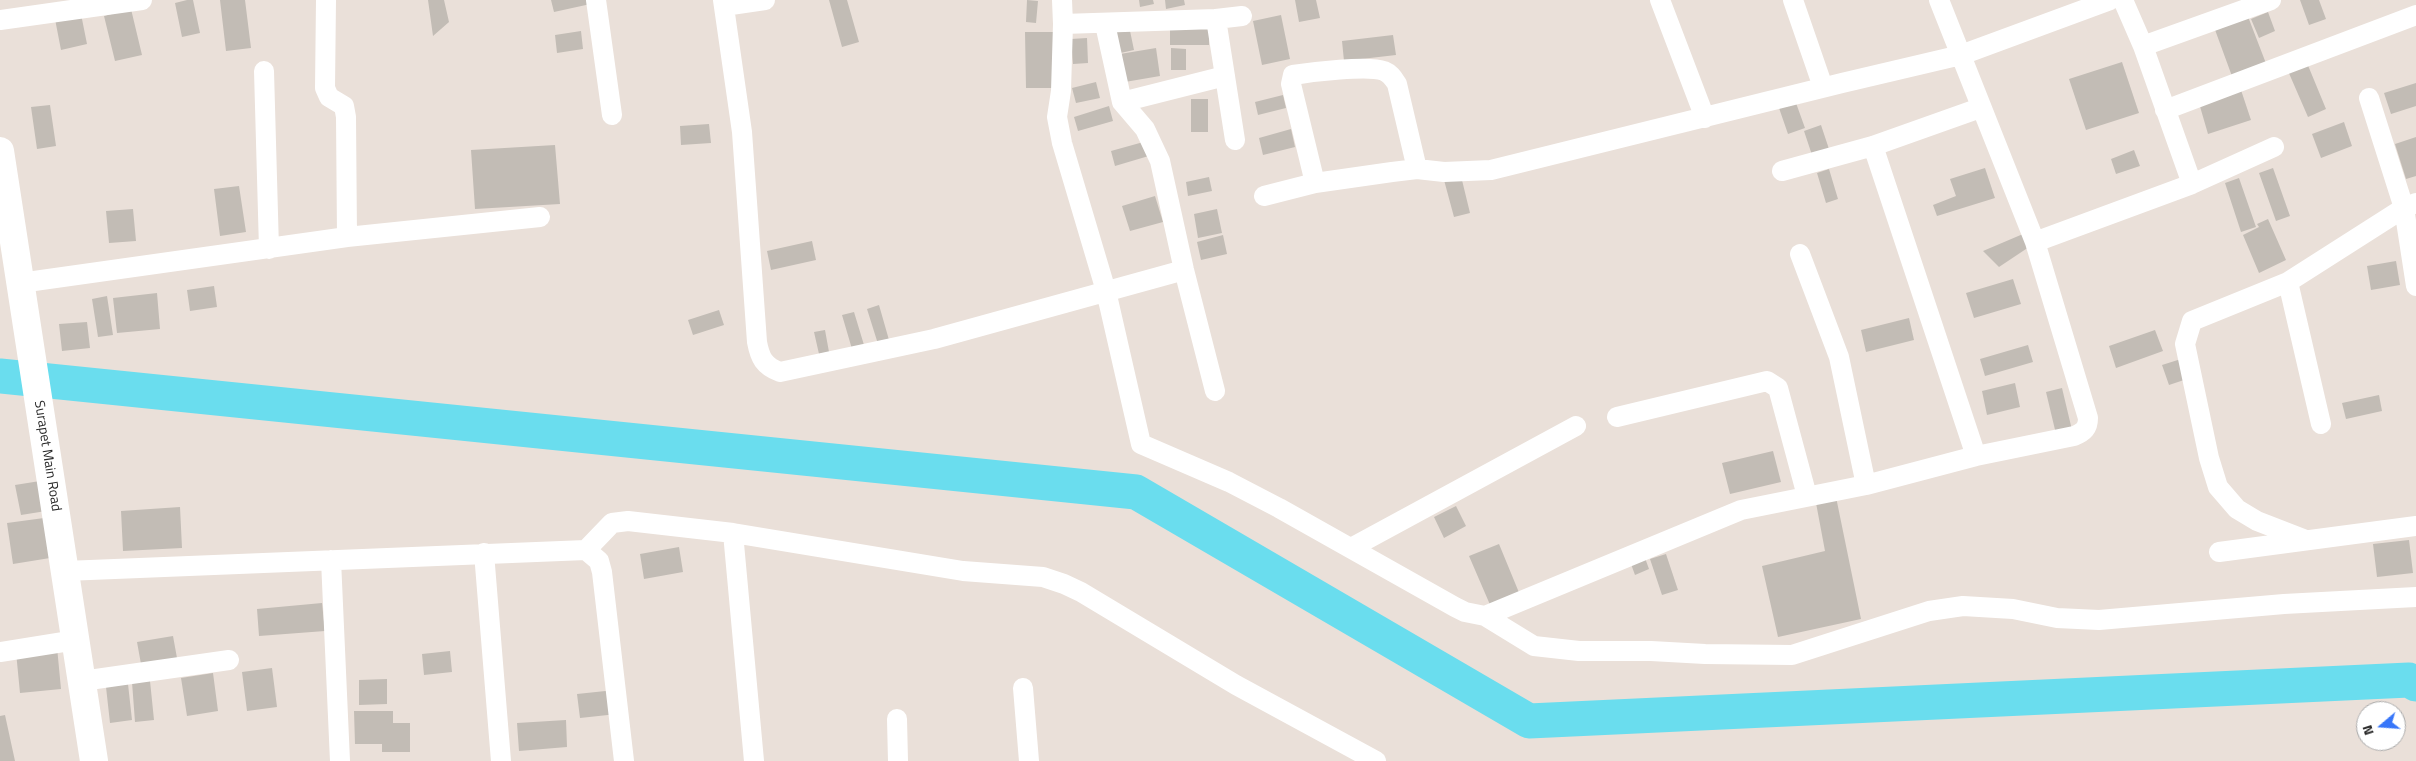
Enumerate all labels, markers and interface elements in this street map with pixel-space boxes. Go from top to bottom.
street label: Surapet Main Road [30,399,64,513]
north arrow [2356,701,2406,751]
text: N [2356,723,2379,738]

